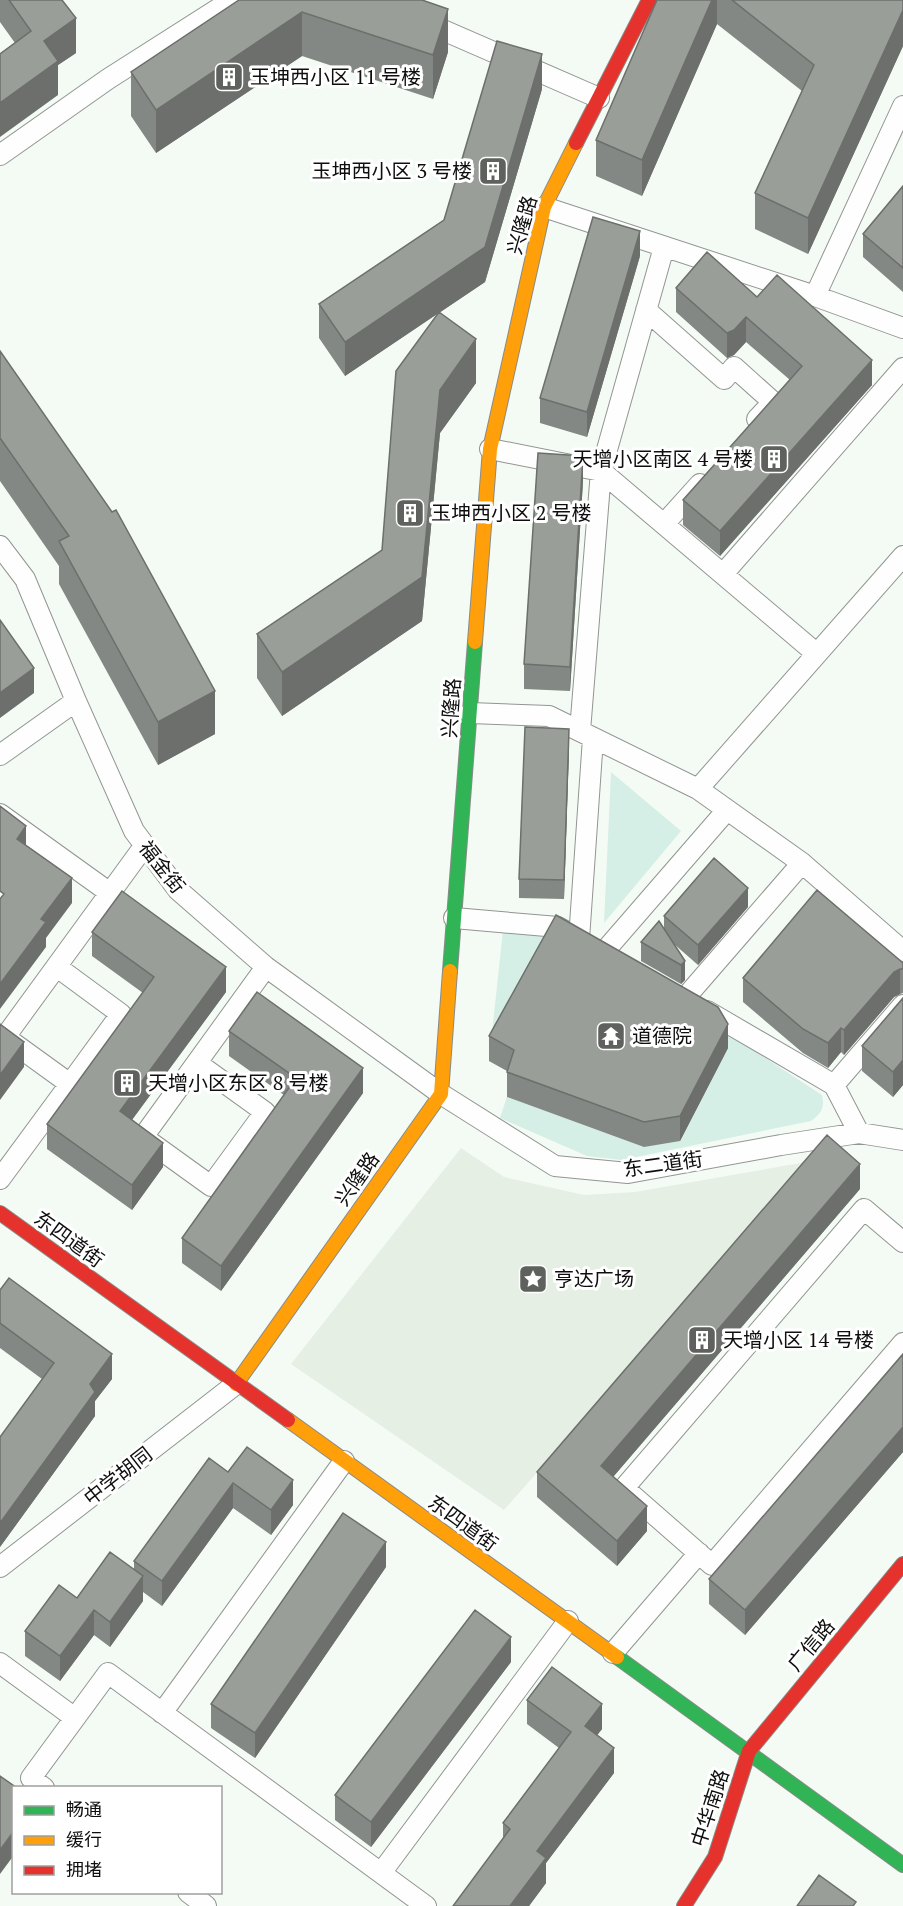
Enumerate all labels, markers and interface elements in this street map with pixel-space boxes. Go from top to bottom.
building icon: 玉坤西小区 11 号楼 [213,61,245,93]
place label: 玉坤西小区 11 号楼 [250,63,421,90]
building icon: 玉坤西小区 3 号楼 [477,155,509,187]
place label: 玉坤西小区 3 号楼 [312,157,472,184]
street label: 兴隆路 [500,192,543,257]
building icon: 天增小区南区 4 号楼 [758,443,790,475]
place label: 天增小区南区 4 号楼 [573,445,753,472]
building icon: 玉坤西小区 2 号楼 [394,497,426,529]
place label: 玉坤西小区 2 号楼 [431,499,591,526]
street label: 兴隆路 [435,677,466,739]
street label: 福金街 [133,835,192,899]
temple icon: 道德院 [595,1020,627,1052]
place label: 道德院 [632,1022,692,1049]
building icon: 天增小区东区 8 号楼 [111,1067,143,1099]
place label: 天增小区东区 8 号楼 [148,1069,328,1096]
street label: 东二道街 [621,1145,704,1182]
street label: 兴隆路 [328,1146,385,1211]
street label: 东四道街 [29,1204,110,1273]
place icon: 亨达广场 [517,1263,549,1295]
place label: 亨达广场 [554,1265,634,1292]
building icon: 天增小区 14 号楼 [686,1324,718,1356]
place label: 天增小区 14 号楼 [723,1326,874,1353]
street label: 中学胡同 [78,1440,158,1511]
street label: 东四道街 [423,1488,504,1557]
street label: 广信路 [781,1613,840,1676]
street label: 中华南路 [684,1766,735,1850]
legend [12,1786,222,1894]
text: 畅通 [66,1797,102,1821]
text: 缓行 [66,1827,102,1851]
text: 拥堵 [66,1857,102,1881]

